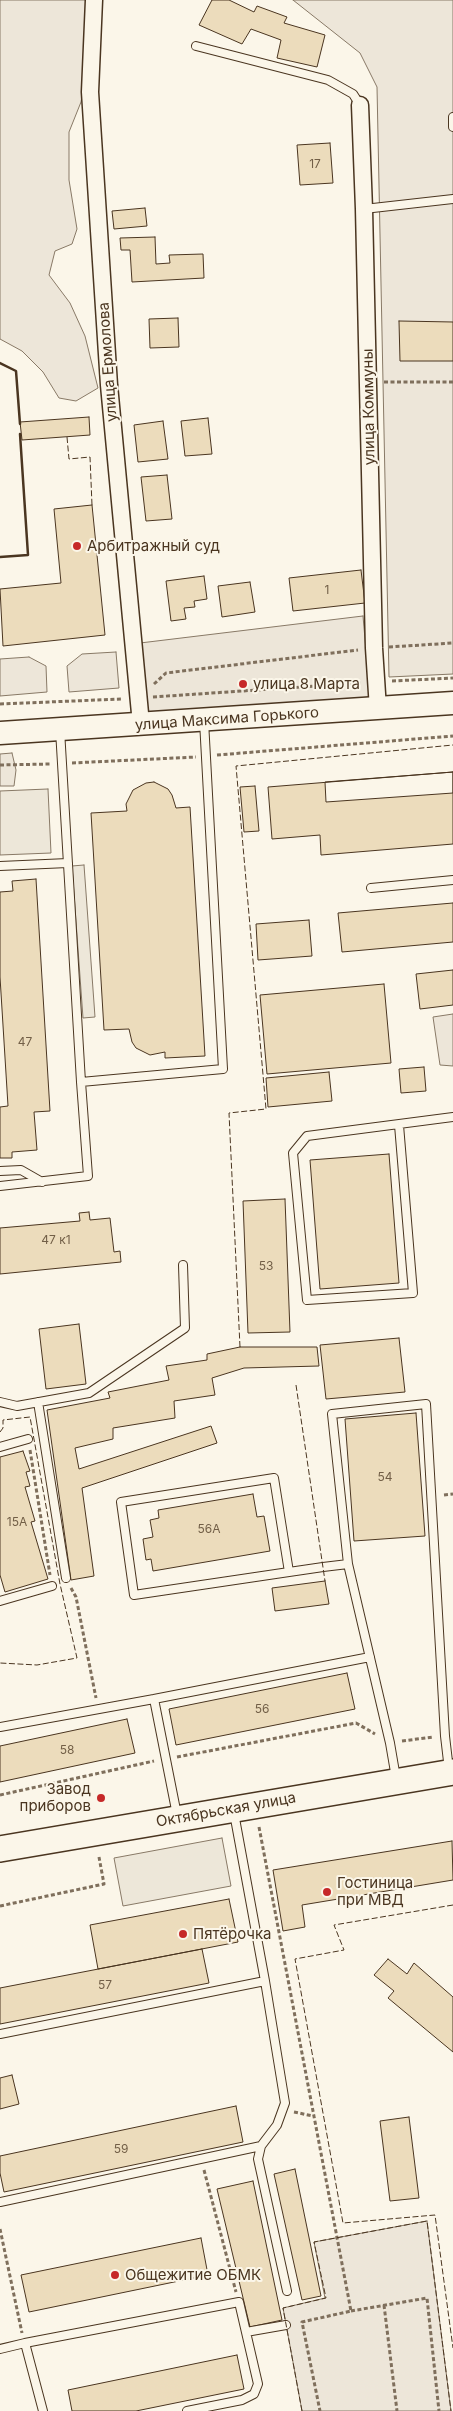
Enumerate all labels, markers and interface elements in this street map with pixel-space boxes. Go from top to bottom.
house number: 17 [309,157,321,171]
street label: улица Ермолова [95,301,121,423]
street label: улица Коммуны [359,348,379,466]
place label: Арбитражный суд [87,537,220,555]
marker: Арбитражный суд [71,540,83,552]
house number: 1 [325,583,329,597]
place label: улица 8 Марта [253,675,360,693]
marker: улица 8 Марта [237,678,249,690]
street label: улица Максима Горького [134,704,320,734]
house number: 47 [18,1035,32,1049]
house number: 47 к1 [41,1233,71,1247]
house number: 53 [259,1259,273,1273]
house number: 54 [377,1470,393,1484]
house number: 15А [7,1515,27,1529]
house number: 56А [197,1522,221,1536]
house number: 56 [255,1702,269,1716]
house number: 58 [60,1743,74,1757]
place label: Завод приборов [20,1780,91,1815]
street label: Октябрьская улица [155,1789,297,1831]
marker: Завод приборов [95,1792,107,1804]
place label: Гостиница при МВД [337,1874,413,1909]
marker: Гостиница при МВД [321,1886,333,1898]
place label: Пятёрочка [193,1925,271,1943]
marker: Пятёрочка [177,1928,189,1940]
house number: 57 [98,1978,112,1992]
house number: 59 [114,2142,128,2156]
place label: Общежитие ОБМК [125,2266,261,2284]
marker: Общежитие ОБМК [109,2269,121,2281]

